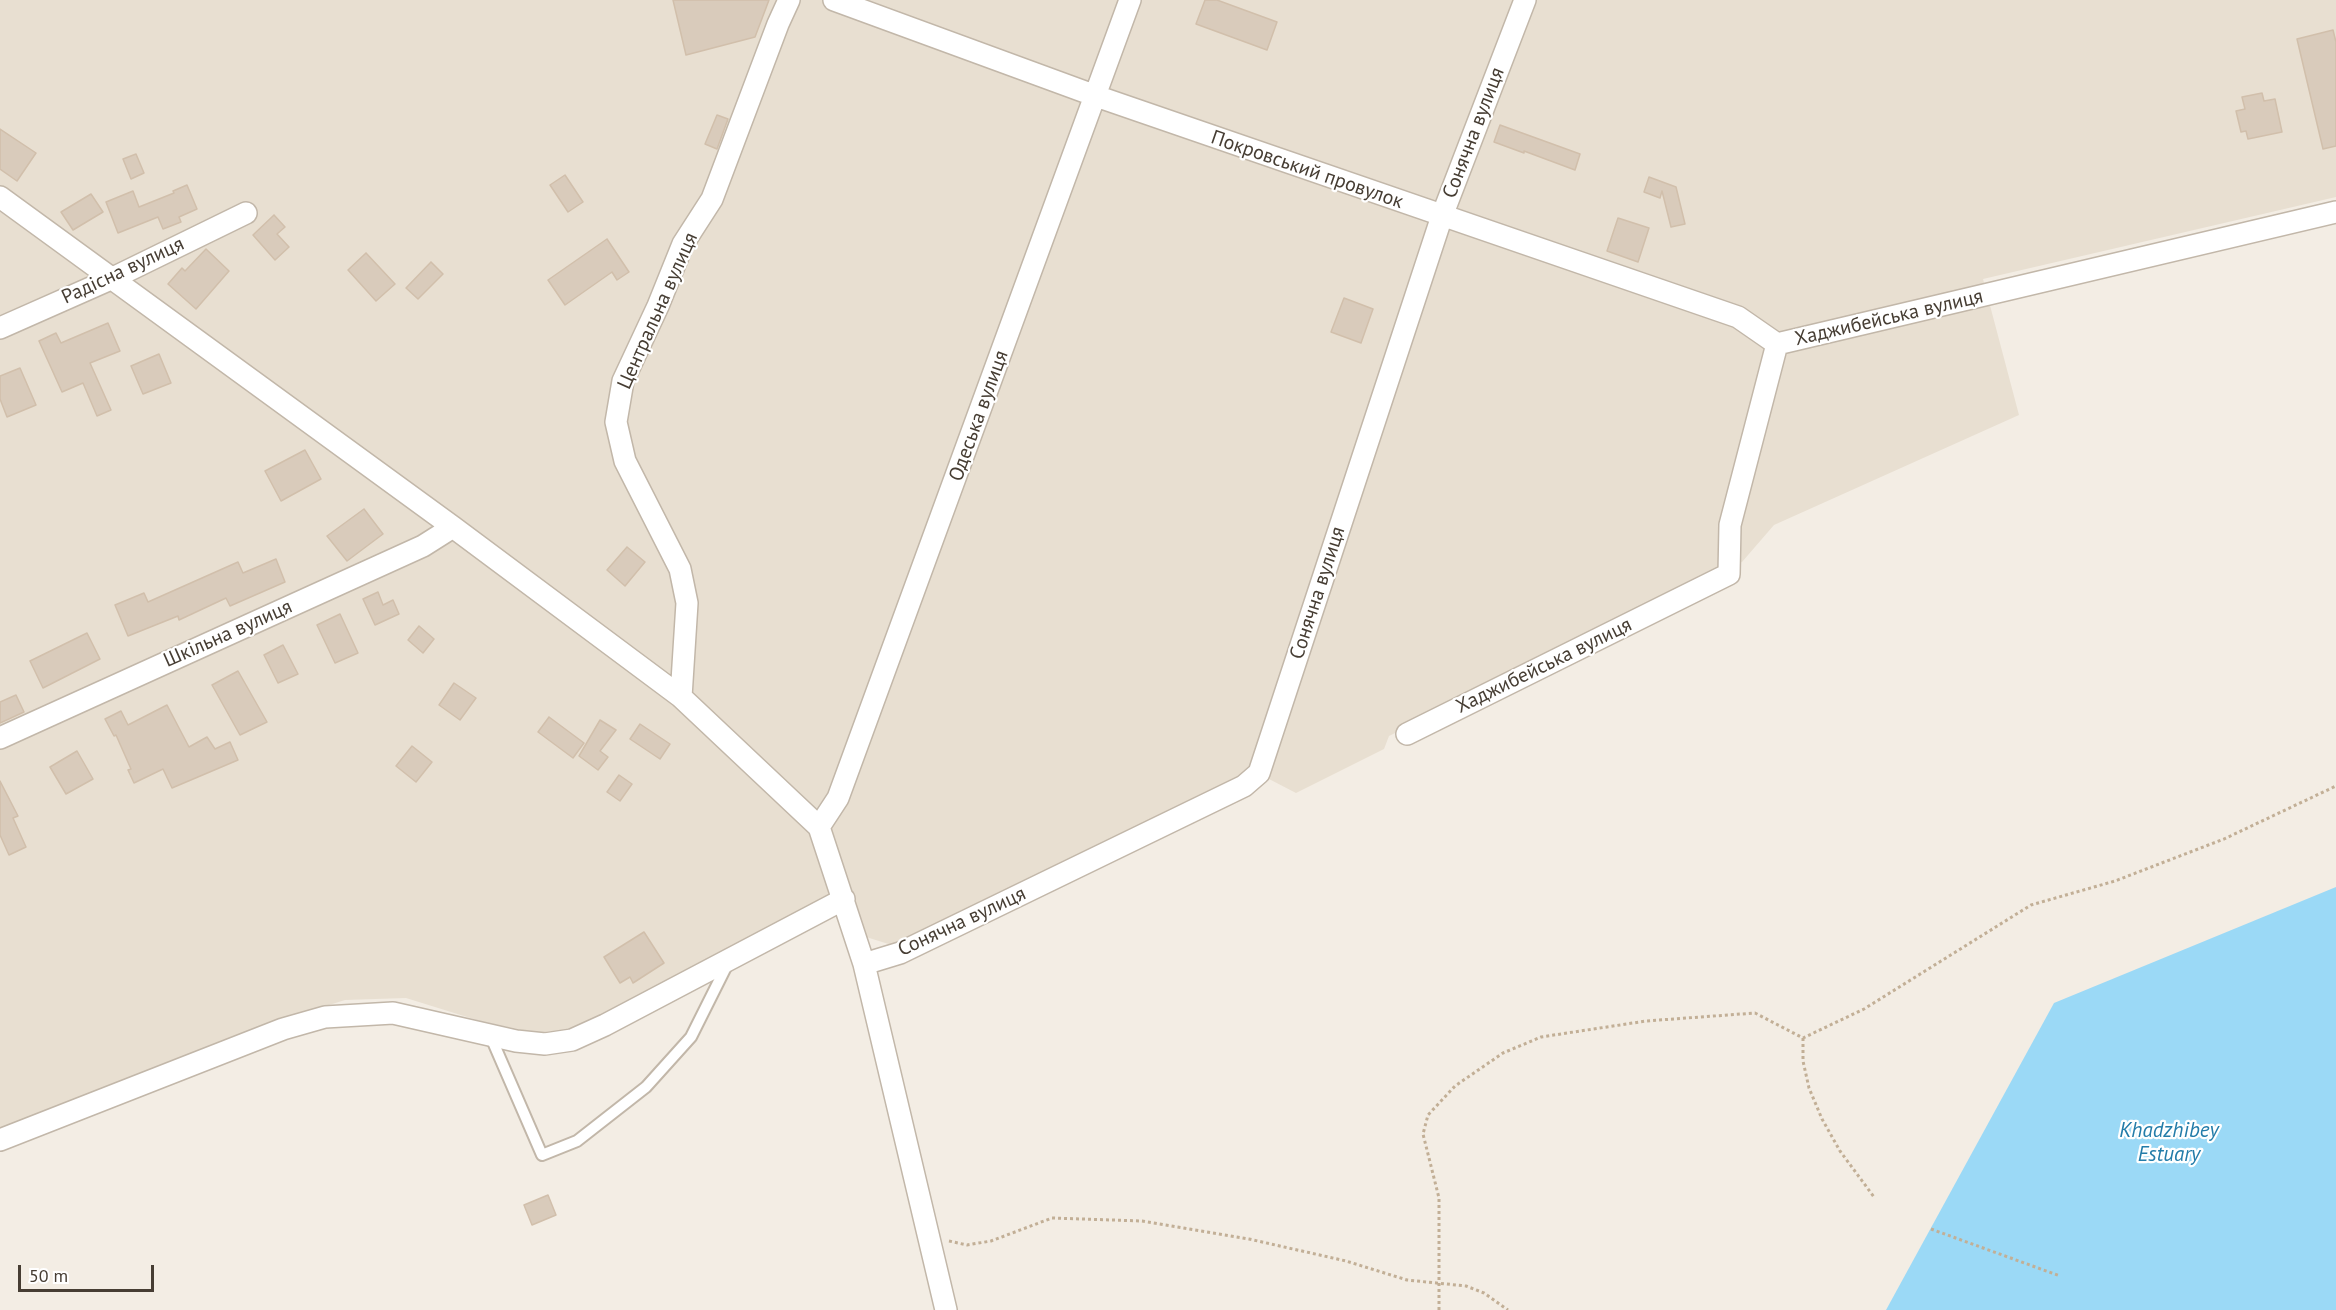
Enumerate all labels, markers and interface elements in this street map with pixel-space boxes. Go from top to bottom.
street label: Сонячна вулиця [1438,64,1510,202]
street label: Покровський провулок [1208,126,1406,214]
street label: Центральна вулиця [613,229,703,393]
street label: Радісна вулиця [58,232,188,310]
street label: Хаджибейська вулиця [1792,285,1986,351]
street label: Одеська вулиця [944,347,1014,485]
street label: Сонячна вулиця [1285,524,1351,662]
street label: Шкільна вулиця [160,595,296,673]
street label: Хаджибейська вулиця [1452,613,1636,719]
street label: Сонячна вулиця [894,882,1030,962]
water label: Khadzhibey Estuary [2119,1118,2219,1168]
scale bar [21,1253,158,1291]
text: 50 m [29,1264,68,1287]

